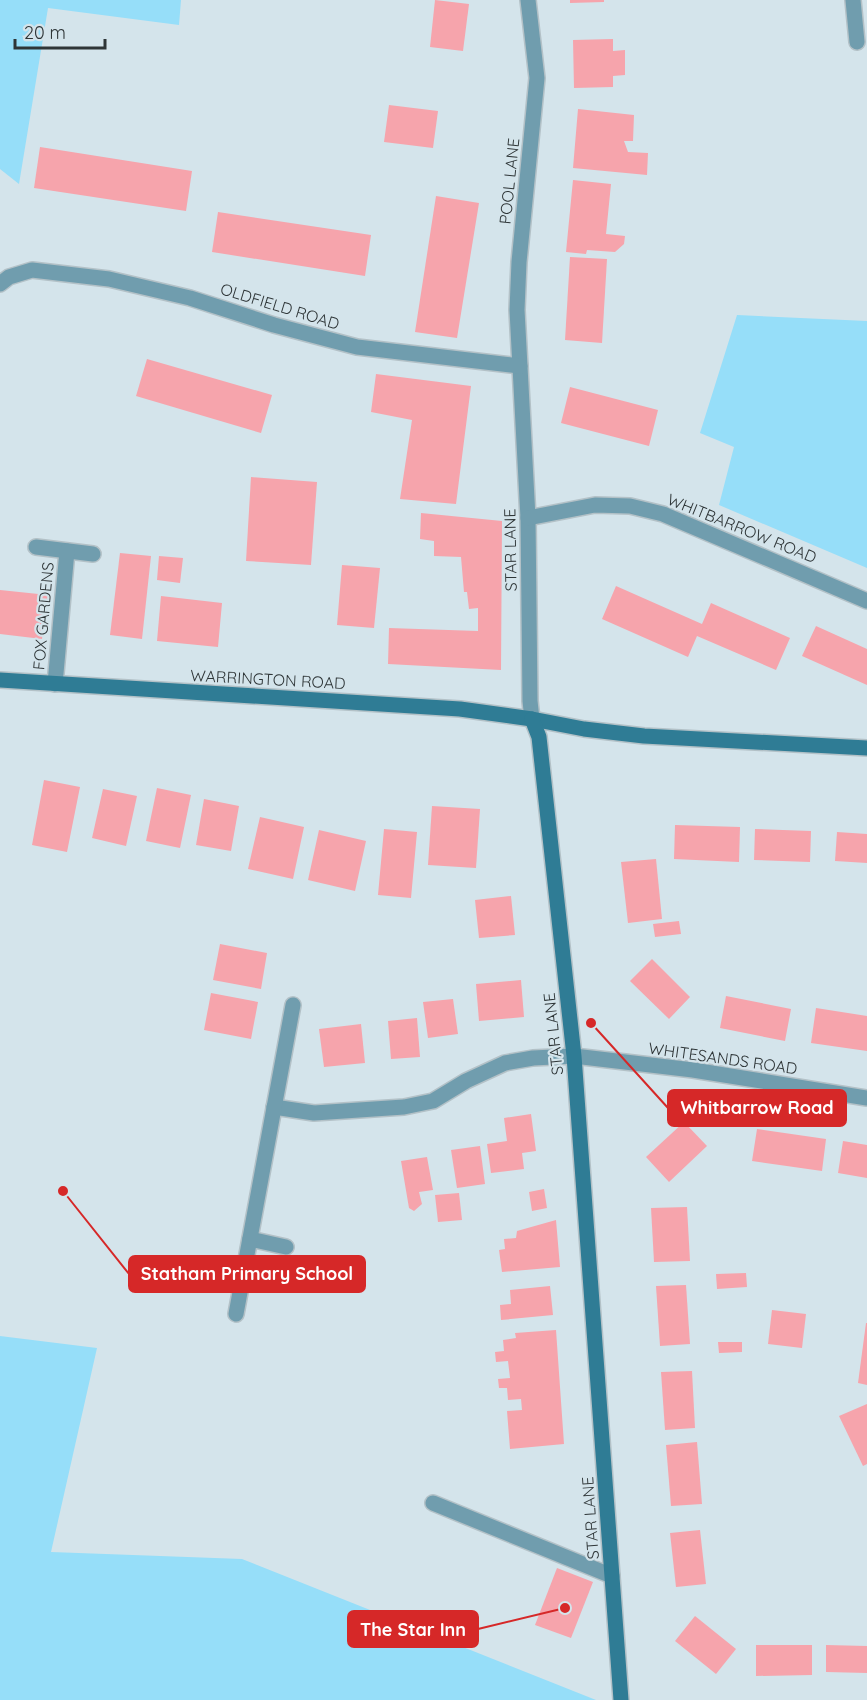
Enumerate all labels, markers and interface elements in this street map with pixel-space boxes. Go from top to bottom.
scale bar [15,12,105,50]
text: 20 m [24,21,66,44]
street label: POOL LANE [495,137,523,225]
street label: OLDFIELD ROAD [218,278,342,334]
street label: WHITBARROW ROAD [664,489,820,567]
street label: STAR LANE [499,508,521,592]
street label: FOX GARDENS [28,561,58,671]
street label: WARRINGTON ROAD [190,665,346,693]
street label: STAR LANE [539,992,567,1076]
street label: WHITESANDS ROAD [647,1038,799,1078]
callout: Whitbarrow Road [668,1090,846,1126]
text: Whitbarrow Road [680,1096,834,1119]
callout: Statham Primary School [129,1256,365,1292]
text: Statham Primary School [141,1262,353,1285]
street label: STAR LANE [577,1476,603,1560]
callout: The Star Inn [348,1611,478,1647]
text: The Star Inn [360,1618,466,1641]

